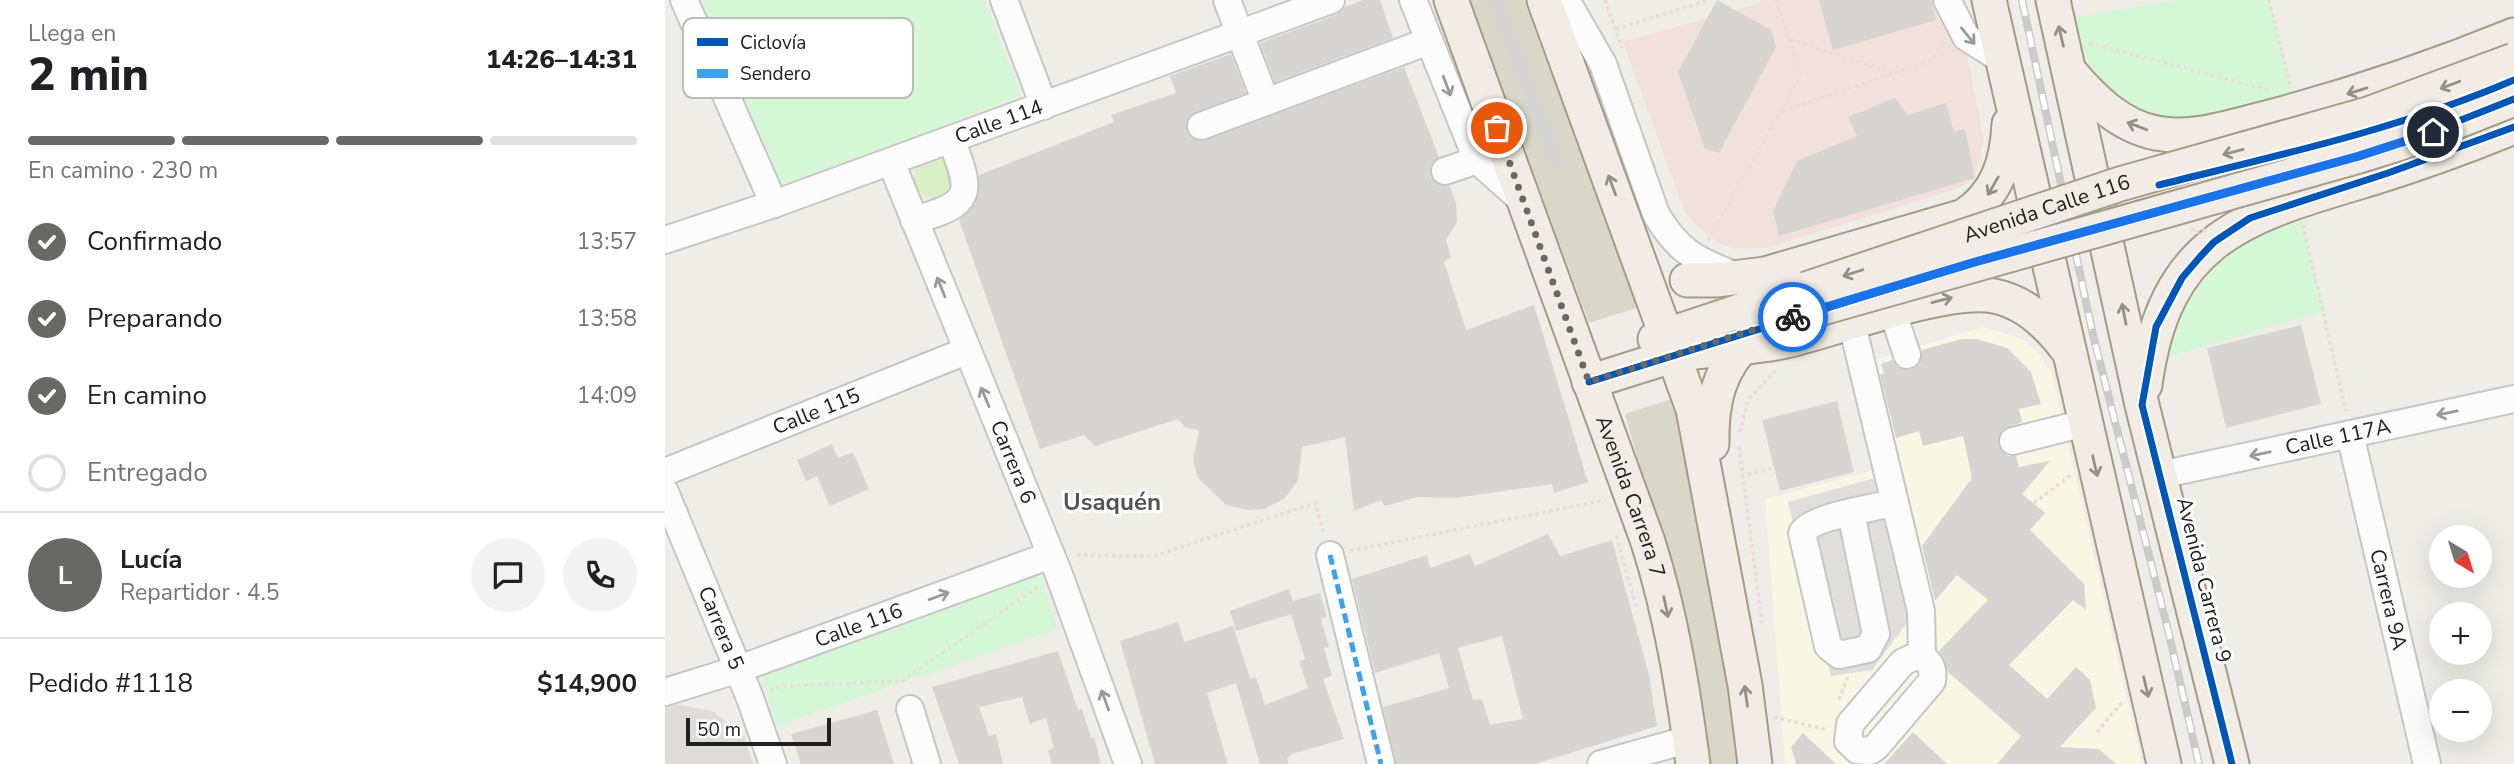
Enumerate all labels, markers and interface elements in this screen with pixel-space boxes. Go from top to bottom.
text: Llega en [28,18,116,49]
legend [683,18,913,98]
one-way arrow [2054,25,2067,48]
one-way arrow [1960,26,1975,44]
text: Ciclovía [740,30,806,56]
text: 14:26–14:31 [486,42,637,77]
text: 2 min [28,43,149,106]
text: Sendero [740,61,811,87]
one-way arrow [1441,75,1454,97]
one-way arrow [2440,79,2462,92]
one-way arrow [2347,86,2369,99]
street label: Calle 114 [951,93,1046,151]
pin [1467,98,1527,158]
pin [2403,102,2463,162]
icon: bag [1478,109,1516,147]
icon: home [2414,113,2452,151]
one-way arrow [2127,119,2148,131]
one-way arrow [2222,146,2245,159]
text: En camino · 230 m [28,155,218,186]
street label: Avenida Calle 116 [1960,168,2133,249]
one-way arrow [1605,175,1617,197]
one-way arrow [1986,176,2000,196]
icon: check [28,223,66,261]
text: Confirmado [87,224,222,259]
text: 13:57 [577,226,637,257]
one-way arrow [1842,267,1864,280]
one-way arrow [933,277,946,299]
courier [1758,282,1828,352]
one-way arrow [1930,293,1953,306]
icon: bike [1774,298,1812,336]
icon: check [28,300,66,338]
text: Preparando [87,301,222,336]
text: 13:58 [577,303,637,334]
one-way arrow [2116,303,2130,326]
icon: check [28,377,66,415]
text: En camino [87,378,207,413]
text: 14:09 [577,380,637,411]
street label: Calle 115 [768,381,864,441]
one-way arrow [978,387,991,408]
one-way arrow [2436,407,2459,420]
street label: Avenida Carrera 7 [1589,412,1672,581]
street label: Calle 117A [2283,412,2393,462]
street label: Carrera 6 [984,416,1043,508]
one-way arrow [2249,447,2272,461]
one-way arrow [2089,454,2102,477]
text: Entregado [87,455,208,490]
district label: Usaquén [1063,486,1161,518]
street label: Avenida Carrera 9 [2170,494,2238,666]
north arrow [2429,525,2492,588]
map controls [2429,525,2492,742]
button: chat [471,538,545,612]
button: phone [563,538,637,612]
text: Lucía [120,542,183,577]
street label: Carrera 9A [2363,546,2414,653]
text: L [58,558,72,593]
text: Repartidor · 4.5 [120,577,280,608]
street label: Carrera 5 [691,582,751,674]
one-way arrow [927,589,949,602]
one-way arrow [1660,595,1674,618]
street label: Calle 116 [811,596,907,654]
button: + [2429,602,2492,665]
text: Pedido #1118 [28,666,193,701]
text: $14,900 [537,666,637,701]
one-way arrow [2140,675,2154,698]
button: − [2429,679,2492,742]
one-way arrow [1740,685,1753,708]
one-way arrow [1098,689,1110,711]
scale bar [686,715,831,747]
text: 50 m [697,717,741,743]

